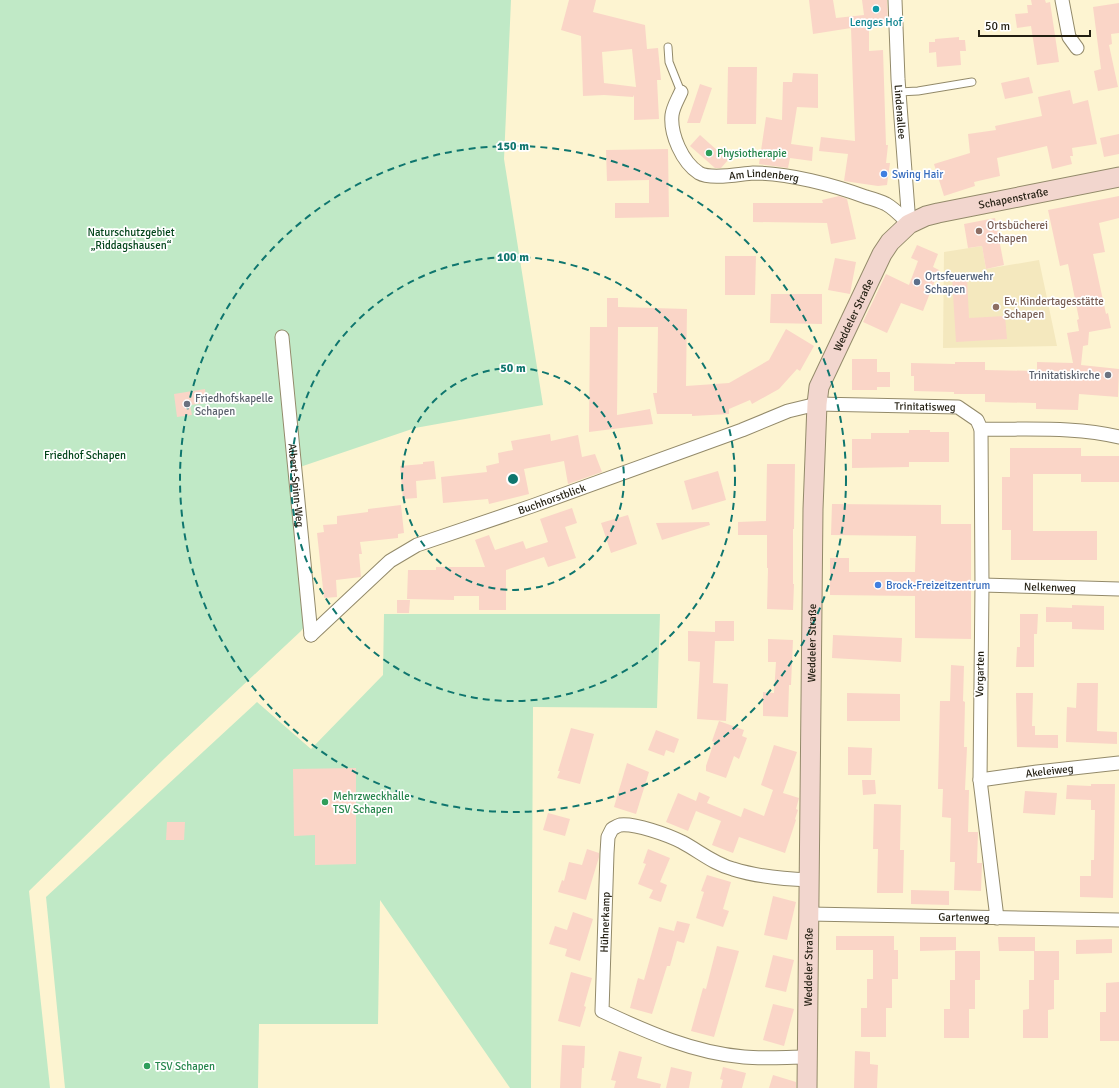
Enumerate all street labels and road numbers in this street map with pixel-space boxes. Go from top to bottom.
street label: Lindenallee [892,84,909,140]
street label: Am Lindenberg [728,166,800,184]
street label: Schapenstraße [977,185,1049,211]
street label: Weddeler Straße [830,277,876,353]
street label: Trinitatisweg [894,399,956,413]
street label: Albert-Spinn-Weg [286,443,307,528]
street label: Buchhorstblick [516,481,588,517]
street label: Nelkenweg [1024,580,1076,594]
street label: Weddeler Straße [805,604,819,682]
street label: Vorgarten [973,651,987,697]
street label: Akeleiweg [1025,762,1074,780]
street label: Hühnerkamp [597,891,612,953]
street label: Gartenweg [938,910,990,924]
street label: Weddeler Straße [801,928,815,1006]

